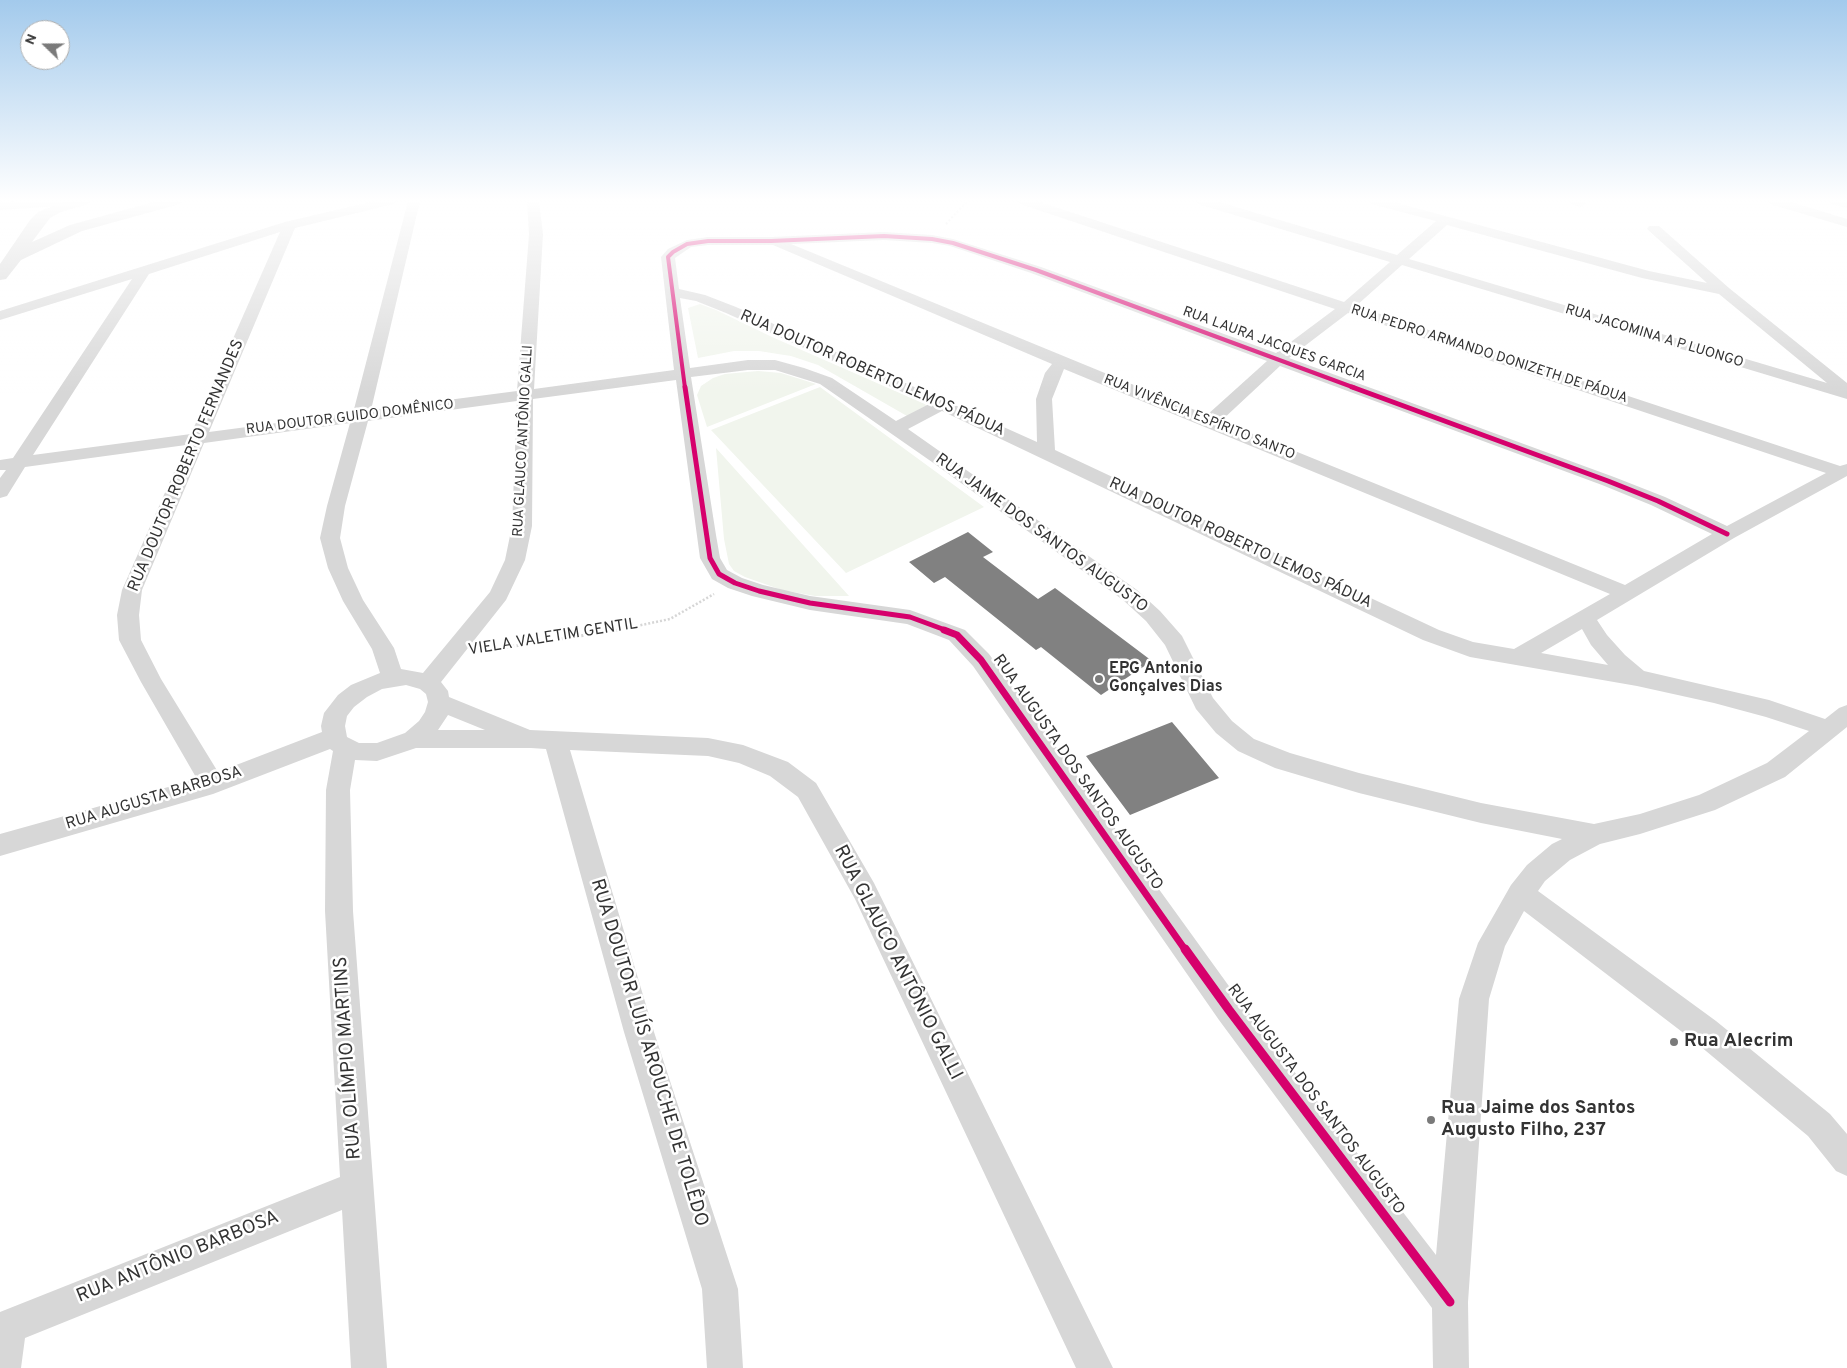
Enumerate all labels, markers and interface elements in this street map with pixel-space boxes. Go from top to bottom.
north arrow [20,20,70,70]
text: N [22,32,41,47]
street label: RUA PEDRO ARMANDO DONIZETH DE PÁDUA [1349,302,1629,408]
street label: RUA JACOMINA A P LUONGO [1563,302,1745,372]
street label: RUA LAURA JACQUES GARCIA [1180,304,1368,386]
street label: RUA DOUTOR ROBERTO LEMOS PÁDUA [737,307,1007,441]
street label: RUA DOUTOR ROBERTO FERNANDES [125,337,249,595]
street label: RUA GLAUCO ANTÔNIO GALLI [511,345,537,537]
street label: RUA VIVÊNCIA ESPÍRITO SANTO [1101,372,1297,464]
street label: RUA DOUTOR GUIDO DOMÊNICO [245,397,455,439]
street label: RUA JAIME DOS SANTOS AUGUSTO [931,450,1151,618]
street label: RUA DOUTOR ROBERTO LEMOS PÁDUA [1106,475,1374,613]
street label: VIELA VALETIM GENTIL [467,615,639,661]
street label: RUA AUGUSTA DOS SANTOS AUGUSTO [988,651,1166,895]
place label: EPG Antonio Gonçalves Dias [1109,660,1223,698]
marker: EPG Antonio Gonçalves Dias [1093,673,1105,685]
street label: RUA AUGUSTA BARBOSA [63,763,245,835]
street label: RUA GLAUCO ANTÔNIO GALLI [828,842,966,1084]
street label: RUA DOUTOR LUÍS AROUCHE DE TOLÊDO [584,876,712,1230]
street label: RUA OLÍMPIO MARTINS [331,956,367,1160]
street label: RUA AUGUSTA DOS SANTOS AUGUSTO [1222,981,1408,1219]
place label: Rua Alecrim [1684,1031,1793,1053]
marker: Rua Alecrim [1668,1036,1680,1048]
place label: Rua Jaime dos Santos Augusto Filho, 237 [1441,1098,1635,1142]
marker: Rua Jaime dos Santos Augusto Filho, 237 [1425,1114,1437,1126]
street label: RUA ANTÔNIO BARBOSA [74,1207,282,1309]

